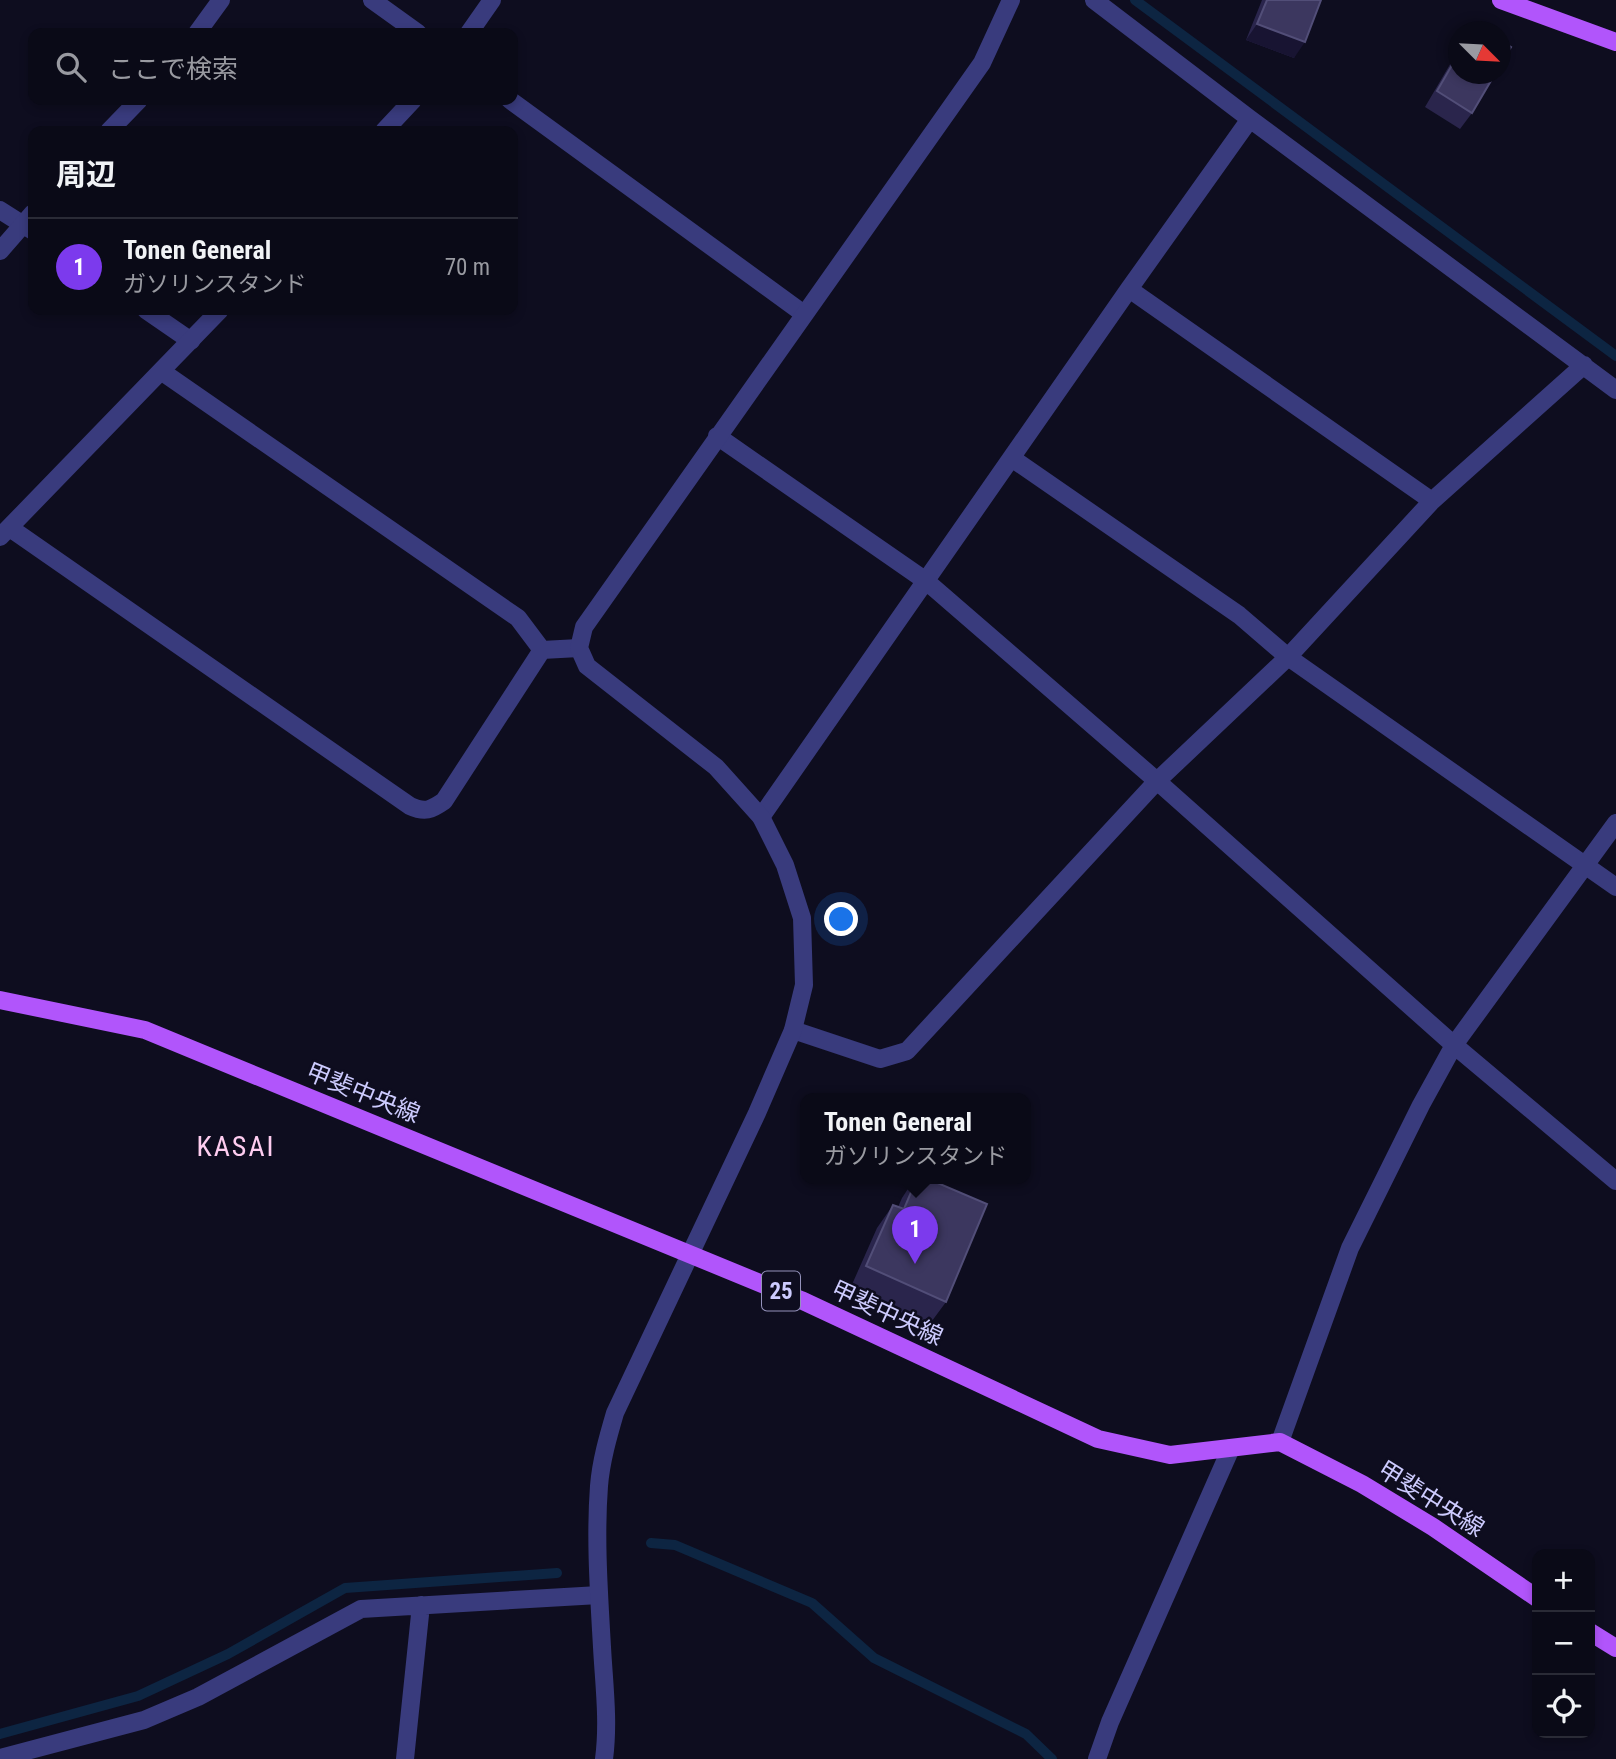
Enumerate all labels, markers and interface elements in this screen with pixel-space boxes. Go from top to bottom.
north arrow [1448,21,1511,84]
search box [28,28,518,105]
icon: search [52,48,90,86]
text: ここで検索 [108,54,238,84]
text: 周辺 [56,157,116,192]
text: Tonen General [123,235,271,265]
text: 1 [73,254,85,281]
text: 70 m [445,254,490,281]
text: ガソリンスタンド [123,271,307,298]
your location [824,902,858,936]
street label: 甲斐中央線 [302,1058,424,1128]
popup [800,1093,1031,1184]
text: Tonen General [824,1107,972,1137]
district label: KASAI [196,1130,276,1163]
text: ガソリンスタンド [824,1143,1007,1170]
pin: 1 [892,1206,938,1264]
road number: 25 [762,1272,800,1310]
street label: 甲斐中央線 [827,1275,947,1351]
street label: 甲斐中央線 [1373,1455,1489,1543]
map controls [1532,1549,1595,1738]
button: + [1532,1549,1595,1612]
button: − [1532,1612,1595,1675]
button: locate [1532,1675,1595,1738]

